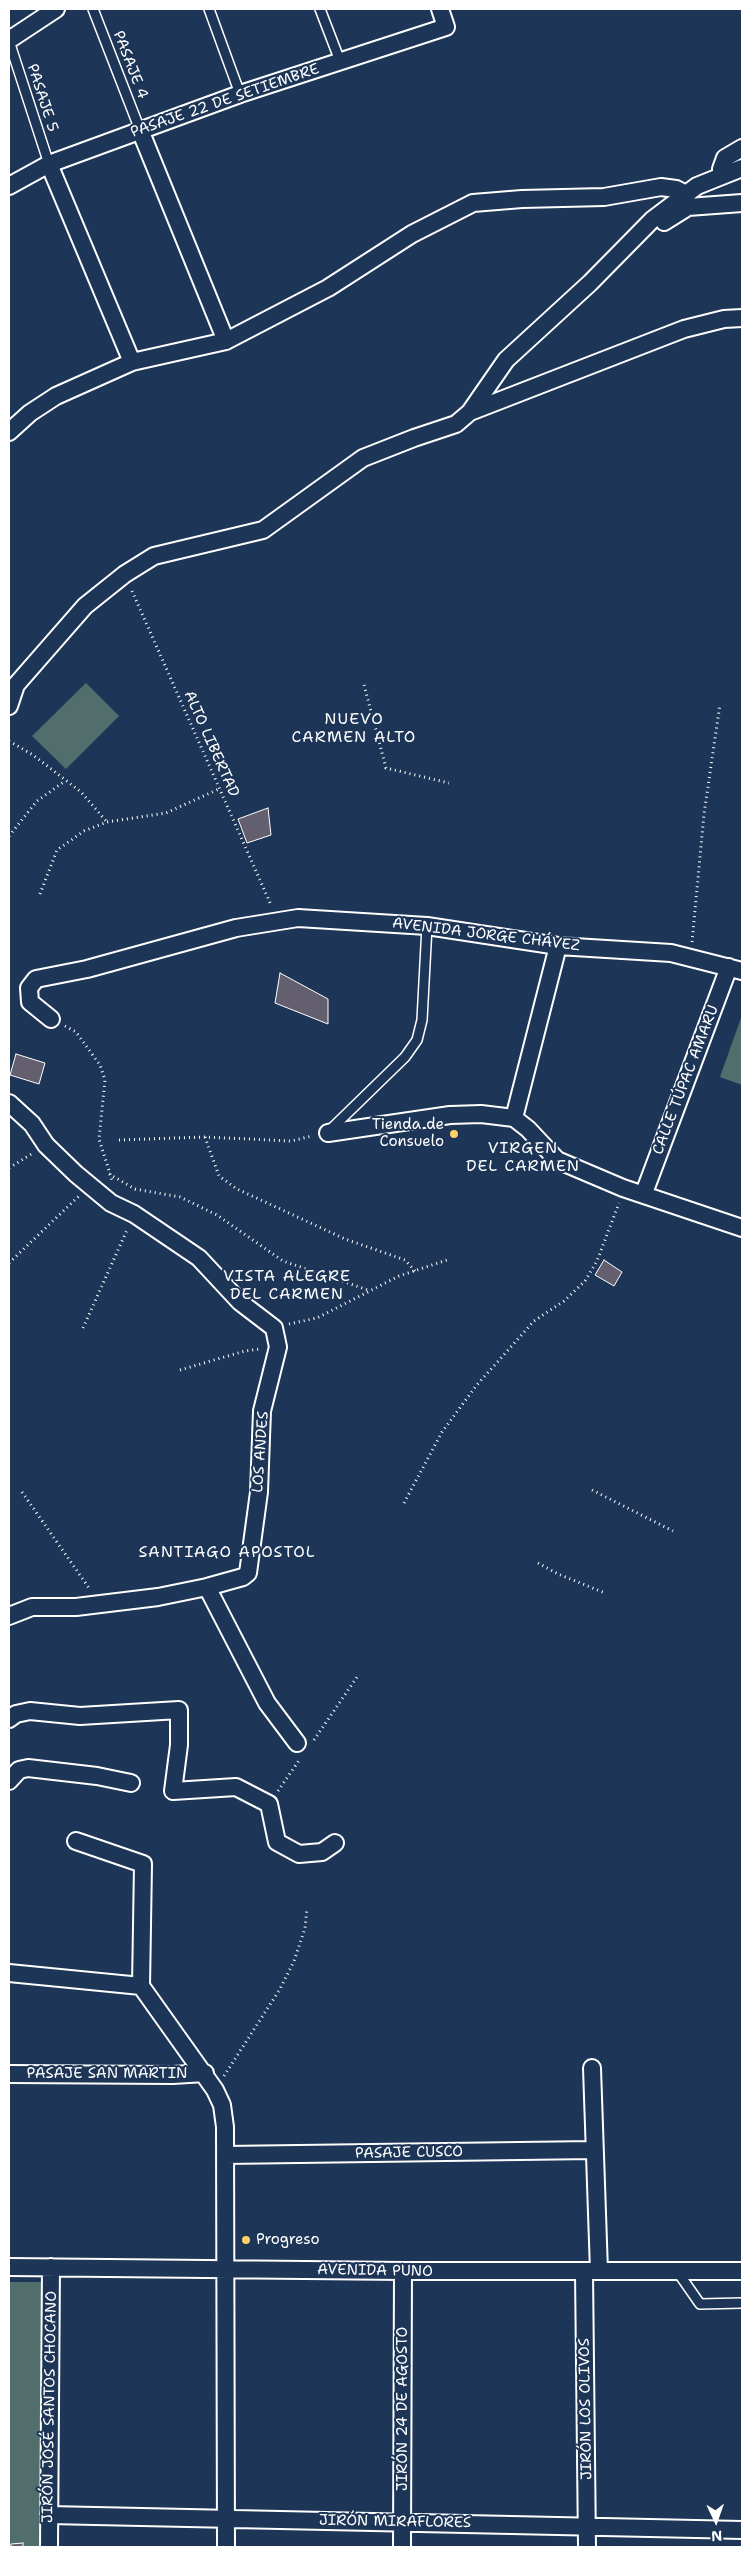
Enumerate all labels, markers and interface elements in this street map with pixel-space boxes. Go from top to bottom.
street label: PASAJE 4 [109,28,151,102]
street label: PASAJE 22 DE SETIEMBRE [128,60,322,142]
street label: PASAJE 5 [23,62,61,134]
street label: ALTO LIBERTAD [180,688,242,800]
district label: NUEVO CARMEN ALTO [290,710,418,748]
street label: AVENIDA JORGE CHÁVEZ [391,915,581,955]
street label: CALLE TÚPAC AMARU [649,1003,723,1157]
place label: Tienda de Consuelo [372,1116,444,1151]
marker: Tienda de Consuelo [448,1128,460,1140]
district label: VIRGEN DEL CARMEN [465,1139,581,1177]
district label: VISTA ALEGRE DEL CARMEN [222,1267,352,1305]
street label: LOS ANDES [249,1411,273,1493]
district label: SANTIAGO APOSTOL [136,1543,318,1563]
street label: PASAJE SAN MARTIN [27,2065,187,2083]
street label: PASAJE CUSCO [355,2143,463,2163]
place label: Progreso [256,2231,320,2249]
marker: Progreso [240,2234,252,2246]
street label: AVENIDA PUNO [317,2261,433,2281]
street label: JIRÓN JOSÉ SANTOS CHOCANO [39,2291,61,2523]
street label: JIRÓN 24 DE AGOSTO [394,2327,412,2491]
street label: JIRÓN LOS OLIVOS [576,2338,596,2480]
north arrow [691,2496,741,2546]
street label: JIRÓN MIRAFLORES [319,2512,471,2532]
text: N [711,2527,723,2545]

